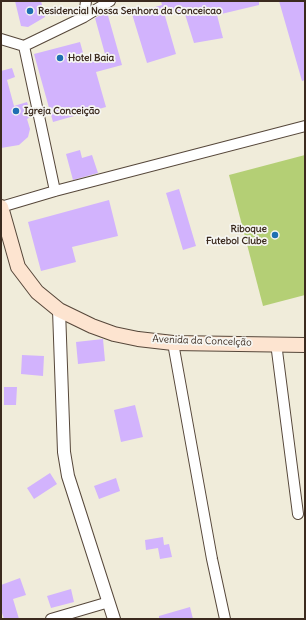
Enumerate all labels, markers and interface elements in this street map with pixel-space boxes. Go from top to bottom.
place label: Residencial Nossa Senhora da Conceicao [38,5,222,17]
marker: Residencial Nossa Senhora da Conceicao [25,6,35,16]
place label: Hotel Baia [68,52,114,64]
marker: Hotel Baia [55,53,65,63]
place label: Igreja Conceição [24,105,100,117]
marker: Igreja Conceição [11,106,21,116]
place label: Riboque Futebol Clube [206,223,267,246]
marker: Riboque Futebol Clube [270,230,280,240]
street label: Avenida da Concelção [152,333,252,349]

